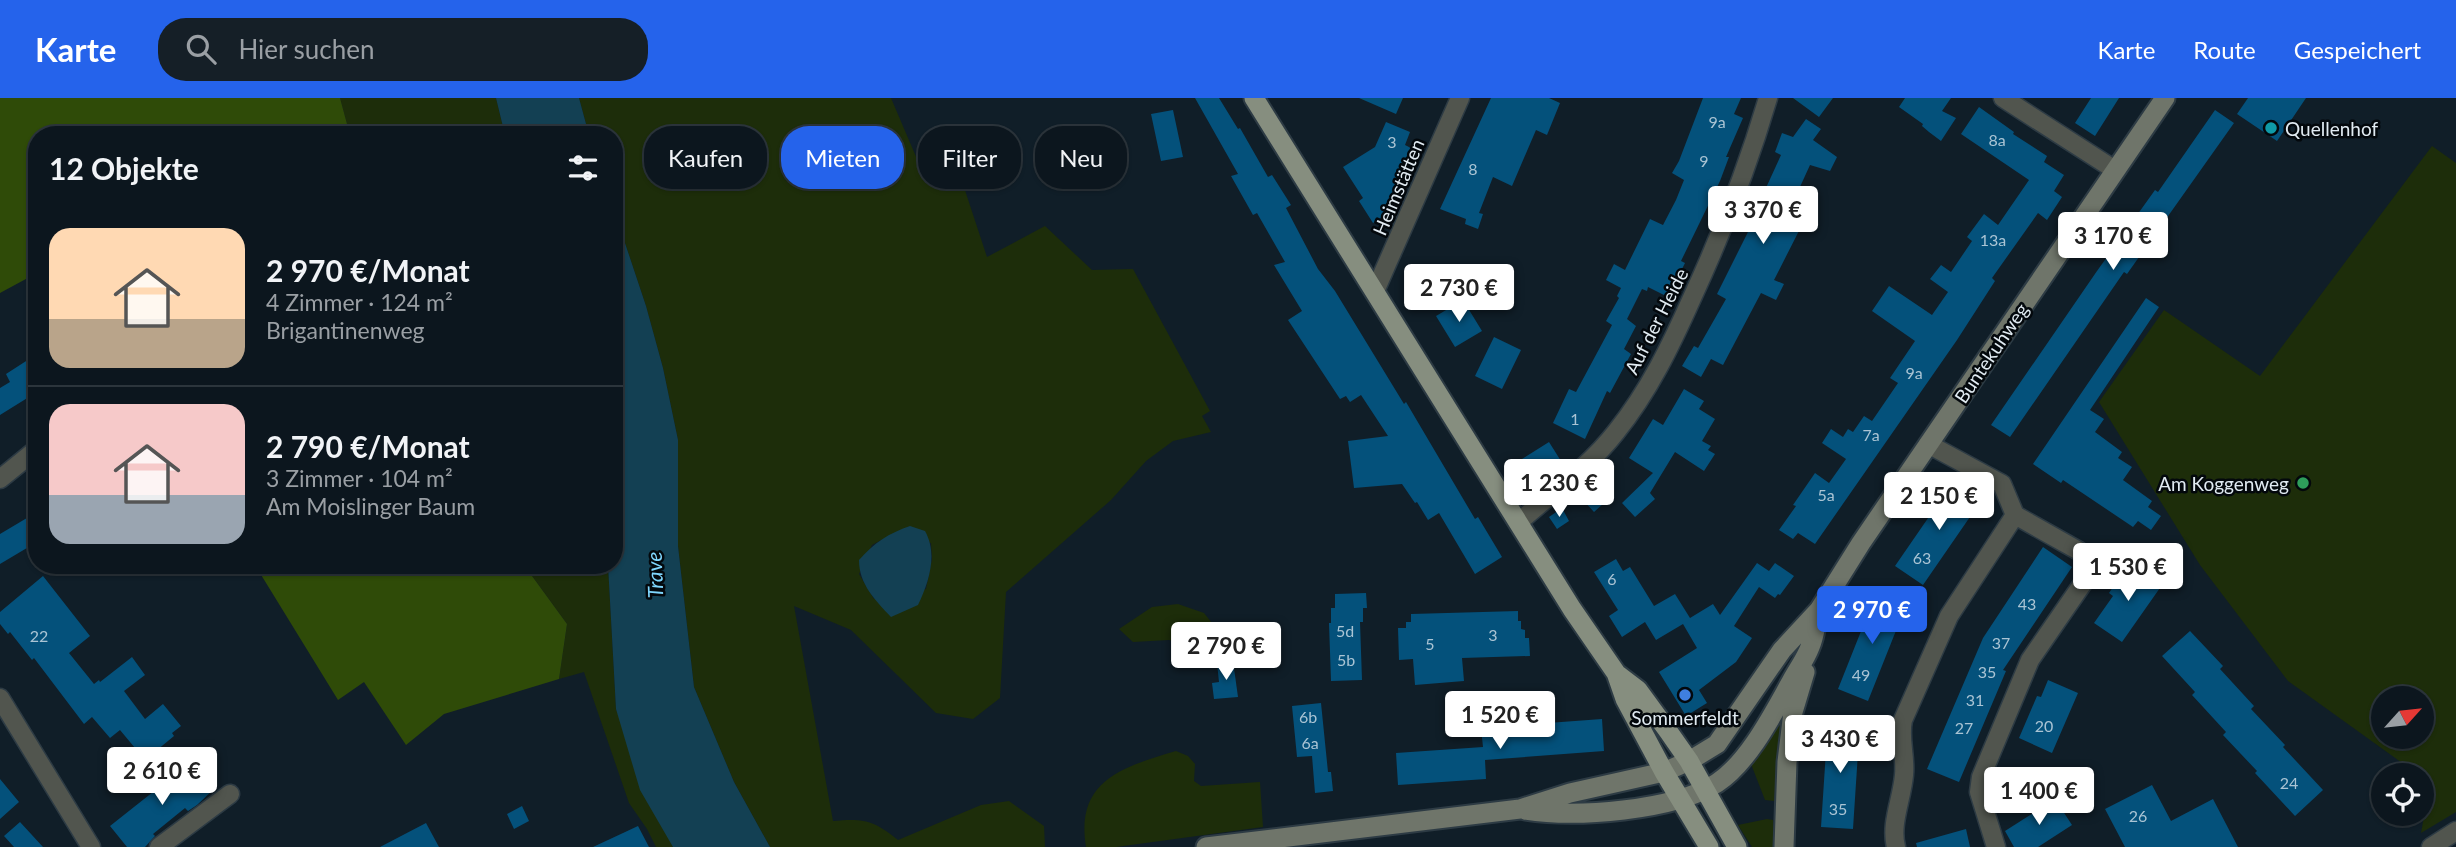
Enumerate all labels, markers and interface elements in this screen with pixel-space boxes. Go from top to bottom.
search box [158,18,648,81]
text: Karte [35,29,116,69]
icon: search [182,30,220,68]
text: Hier suchen [238,33,375,65]
text: Karte [2098,35,2155,64]
text: Route [2193,35,2256,64]
text: Gespeichert [2294,35,2421,64]
house number: 9a [1708,112,1726,131]
place label: Quellenhof [2285,117,2378,140]
marker: Quellenhof [2263,120,2279,136]
chip: Kaufen [644,126,767,189]
chip: Mieten [781,126,904,189]
chip: Filter [918,126,1021,189]
chip: Neu [1035,126,1127,189]
house number: 8a [1988,130,2006,149]
house number: 3 [1387,132,1397,151]
street label: Heimstätten [1367,135,1429,239]
icon: filters [564,149,602,187]
text: 12 Objekte [49,150,199,186]
house number: 9 [1699,151,1709,170]
house number: 8 [1468,159,1478,178]
pin: 3 370 € [1698,186,1828,246]
text: 3 370 € [1724,195,1802,223]
pin: 3 170 € [2048,212,2178,272]
text: 3 170 € [2074,221,2152,249]
house number: 13a [1980,230,2006,249]
text: 2 970 €/Monat [266,252,470,288]
icon: home [105,256,189,340]
pin: 2 730 € [1394,264,1524,324]
street label: Auf der Heide [1619,264,1693,378]
text: 2 730 € [1420,273,1498,301]
text: 4 Zimmer · 124 m² [266,288,453,316]
street label: Buntekuhweg [1949,299,2033,407]
text: Brigantinenweg [266,316,425,344]
house number: 9a [1905,363,1923,382]
house number: 1 [1570,409,1580,428]
house number: 7a [1862,425,1880,444]
text: 2 790 €/Monat [266,428,470,464]
icon: home [105,432,189,516]
pin: 1 230 € [1494,460,1624,519]
text: 3 Zimmer · 104 m² [266,464,453,492]
text: 1 230 € [1520,468,1598,496]
pin: 2 150 € [1874,472,2004,532]
place label: Am Koggenweg [2158,472,2289,495]
marker: Am Koggenweg [2295,475,2311,491]
text: 2 150 € [1900,481,1978,509]
house number: 5a [1817,485,1835,504]
text: Am Moislinger Baum [266,492,475,520]
pin: 1 530 € [2063,544,2193,603]
house number: 63 [1913,548,1931,567]
water label: Trave [641,551,667,599]
text: 1 530 € [2089,552,2167,580]
house number: 6 [1607,569,1617,588]
pin: 2 970 € [1807,587,1937,646]
house number: 43 [2018,594,2036,613]
text: 2 970 € [1833,595,1911,623]
house number: 5d [1336,621,1354,640]
pin: 2 790 € [1161,622,1291,682]
house number: 3 [1488,625,1498,644]
house number: 22 [30,626,48,645]
text: 2 790 € [1187,631,1265,659]
house number: 37 [1992,633,2010,652]
house number: 5 [1425,634,1435,653]
house number: 5b [1337,650,1355,669]
house number: 35 [1978,662,1996,681]
house number: 49 [1852,665,1870,684]
north arrow [2371,686,2434,749]
map controls [2371,686,2434,826]
marker: Sommerfeldt [1677,687,1693,703]
house number: 31 [1966,690,1984,709]
pin: 1 520 € [1435,692,1565,751]
text: 1 520 € [1461,700,1539,728]
place label: Sommerfeldt [1631,706,1739,729]
house number: 6b [1299,707,1317,726]
pin: 3 430 € [1775,716,1905,775]
house number: 20 [2035,716,2053,735]
house number: 27 [1955,718,1973,737]
text: 3 430 € [1801,724,1879,752]
house number: 6a [1301,733,1319,752]
pin: 2 610 € [97,748,227,807]
text: 2 610 € [123,756,201,784]
button: locate [2371,763,2434,826]
pin: 1 400 € [1974,768,2104,827]
house number: 24 [2280,773,2298,792]
text: 1 400 € [2000,776,2078,804]
house number: 35 [1829,799,1847,818]
house number: 26 [2129,806,2147,825]

